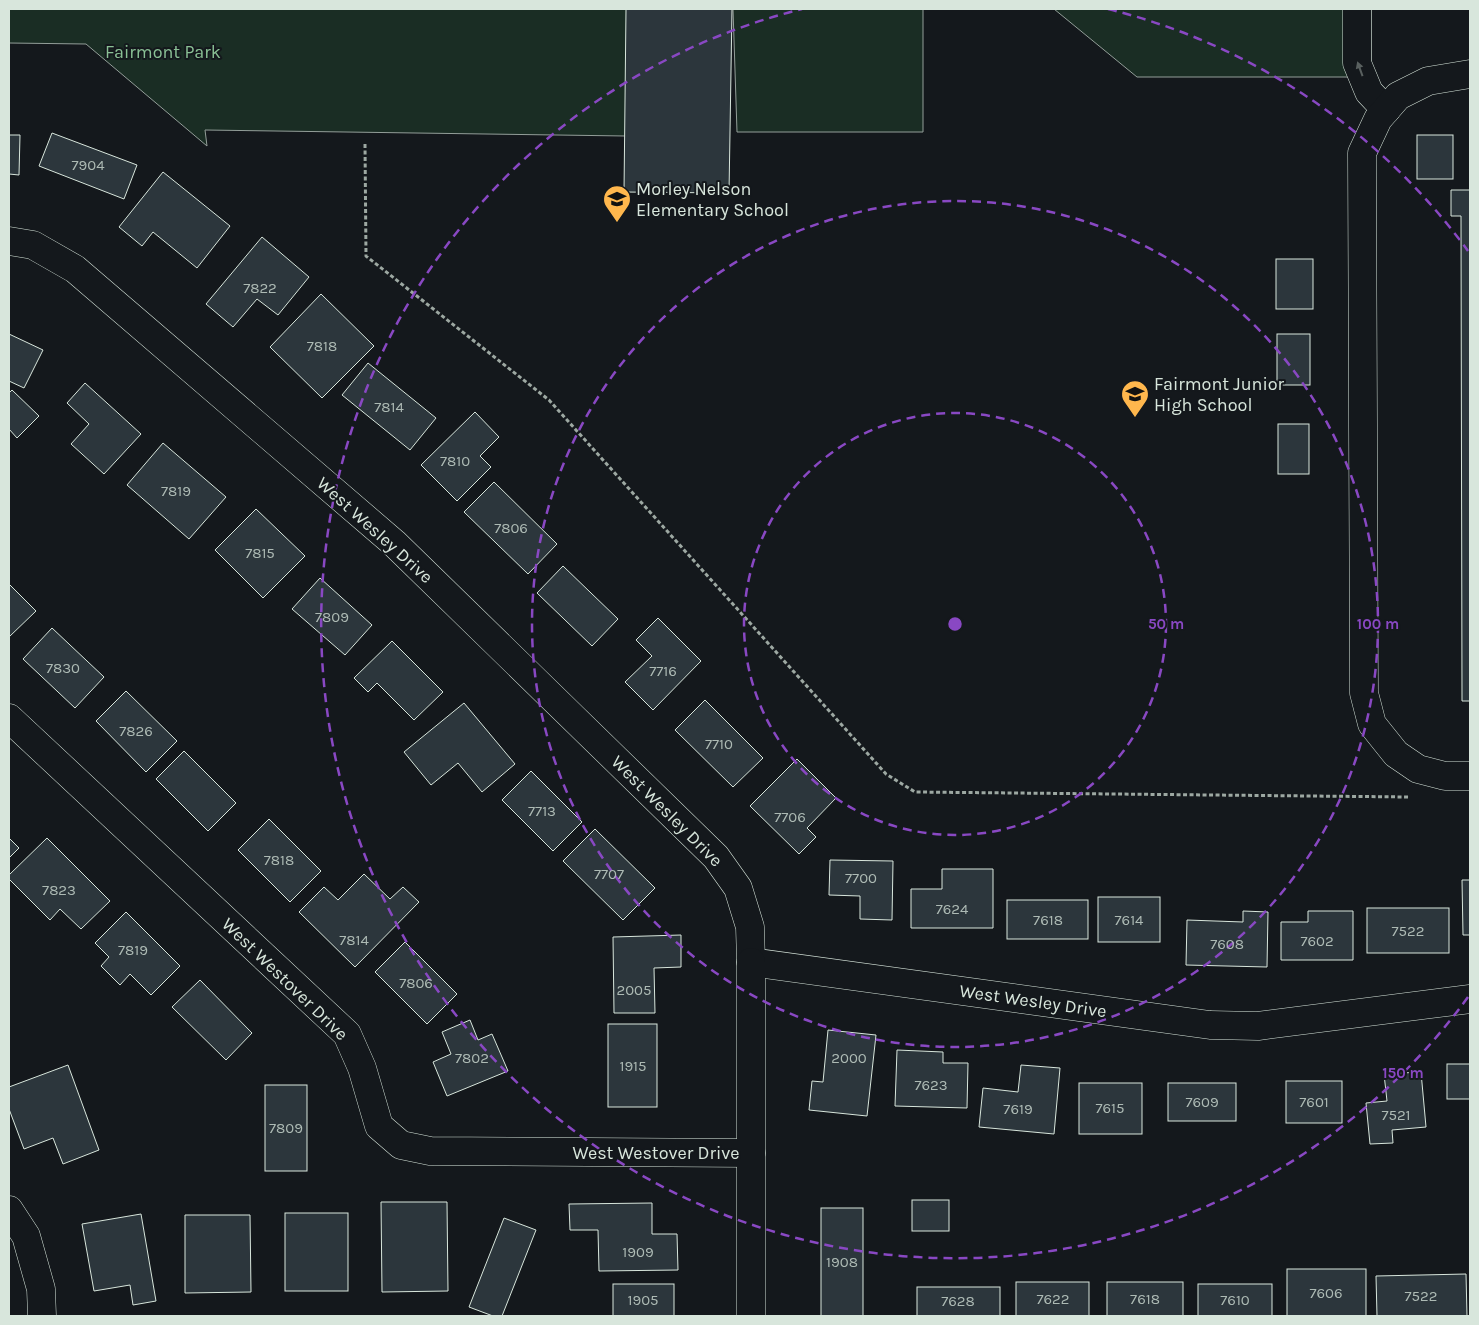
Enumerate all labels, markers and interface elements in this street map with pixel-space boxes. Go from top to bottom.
park label: Fairmont Park [105,41,221,63]
one-way arrow [1356,61,1364,76]
house number: 7904 [71,156,105,174]
place label: Morley Nelson Elementary School [636,178,789,221]
school or university icon: Morley Nelson Elementary School [602,184,632,223]
house number: 7822 [243,279,277,297]
house number: 7818 [307,337,337,355]
place label: Fairmont Junior High School [1154,373,1285,416]
school or university icon: Fairmont Junior High School [1120,379,1150,418]
house number: 7814 [374,398,404,416]
house number: 7810 [440,452,470,470]
street label: West Wesley Drive [312,472,438,588]
house number: 7819 [161,482,191,500]
house number: 7806 [494,519,528,537]
house number: 7815 [245,544,275,562]
house number: 7809 [315,608,349,626]
centre of rings [946,615,964,633]
text: 50 m [1148,615,1184,633]
text: 100 m [1357,615,1399,633]
house number: 7830 [46,659,80,677]
house number: 7716 [649,662,677,680]
house number: 7826 [119,722,153,740]
house number: 7710 [705,735,733,753]
street label: West Wesley Drive [607,751,727,871]
house number: 7713 [528,802,556,820]
house number: 7706 [774,808,806,826]
house number: 7818 [264,851,294,869]
house number: 7707 [594,865,624,883]
house number: 7700 [845,869,877,887]
house number: 7823 [42,881,76,899]
house number: 7624 [936,900,969,918]
house number: 7618 [1033,911,1063,929]
house number: 7614 [1115,911,1144,929]
street label: West Westover Drive [217,913,353,1045]
house number: 7522 [1392,922,1424,940]
house number: 7814 [339,931,369,949]
house number: 7602 [1300,932,1334,950]
house number: 7608 [1210,935,1244,953]
house number: 7819 [118,941,148,959]
house number: 7806 [399,974,433,992]
street label: West Wesley Drive [958,980,1108,1022]
house number: 2005 [617,981,651,999]
house number: 7802 [455,1049,489,1067]
house number: 2000 [831,1049,867,1067]
house number: 1915 [619,1057,647,1075]
text: 150 m [1382,1064,1424,1082]
house number: 7623 [914,1076,948,1094]
house number: 7609 [1185,1093,1219,1111]
house number: 7601 [1299,1093,1329,1111]
house number: 7615 [1095,1099,1125,1117]
house number: 7619 [1003,1100,1033,1118]
house number: 7521 [1381,1106,1411,1124]
house number: 7809 [269,1119,303,1137]
street label: West Westover Drive [572,1142,740,1164]
house number: 1909 [622,1243,654,1261]
house number: 1908 [826,1253,858,1271]
house number: 7606 [1309,1284,1343,1302]
house number: 7522 [1405,1287,1437,1305]
house number: 7622 [1036,1290,1070,1308]
house number: 7618 [1130,1290,1160,1308]
house number: 1905 [627,1291,659,1309]
house number: 7610 [1220,1291,1250,1309]
house number: 7628 [941,1292,975,1310]

